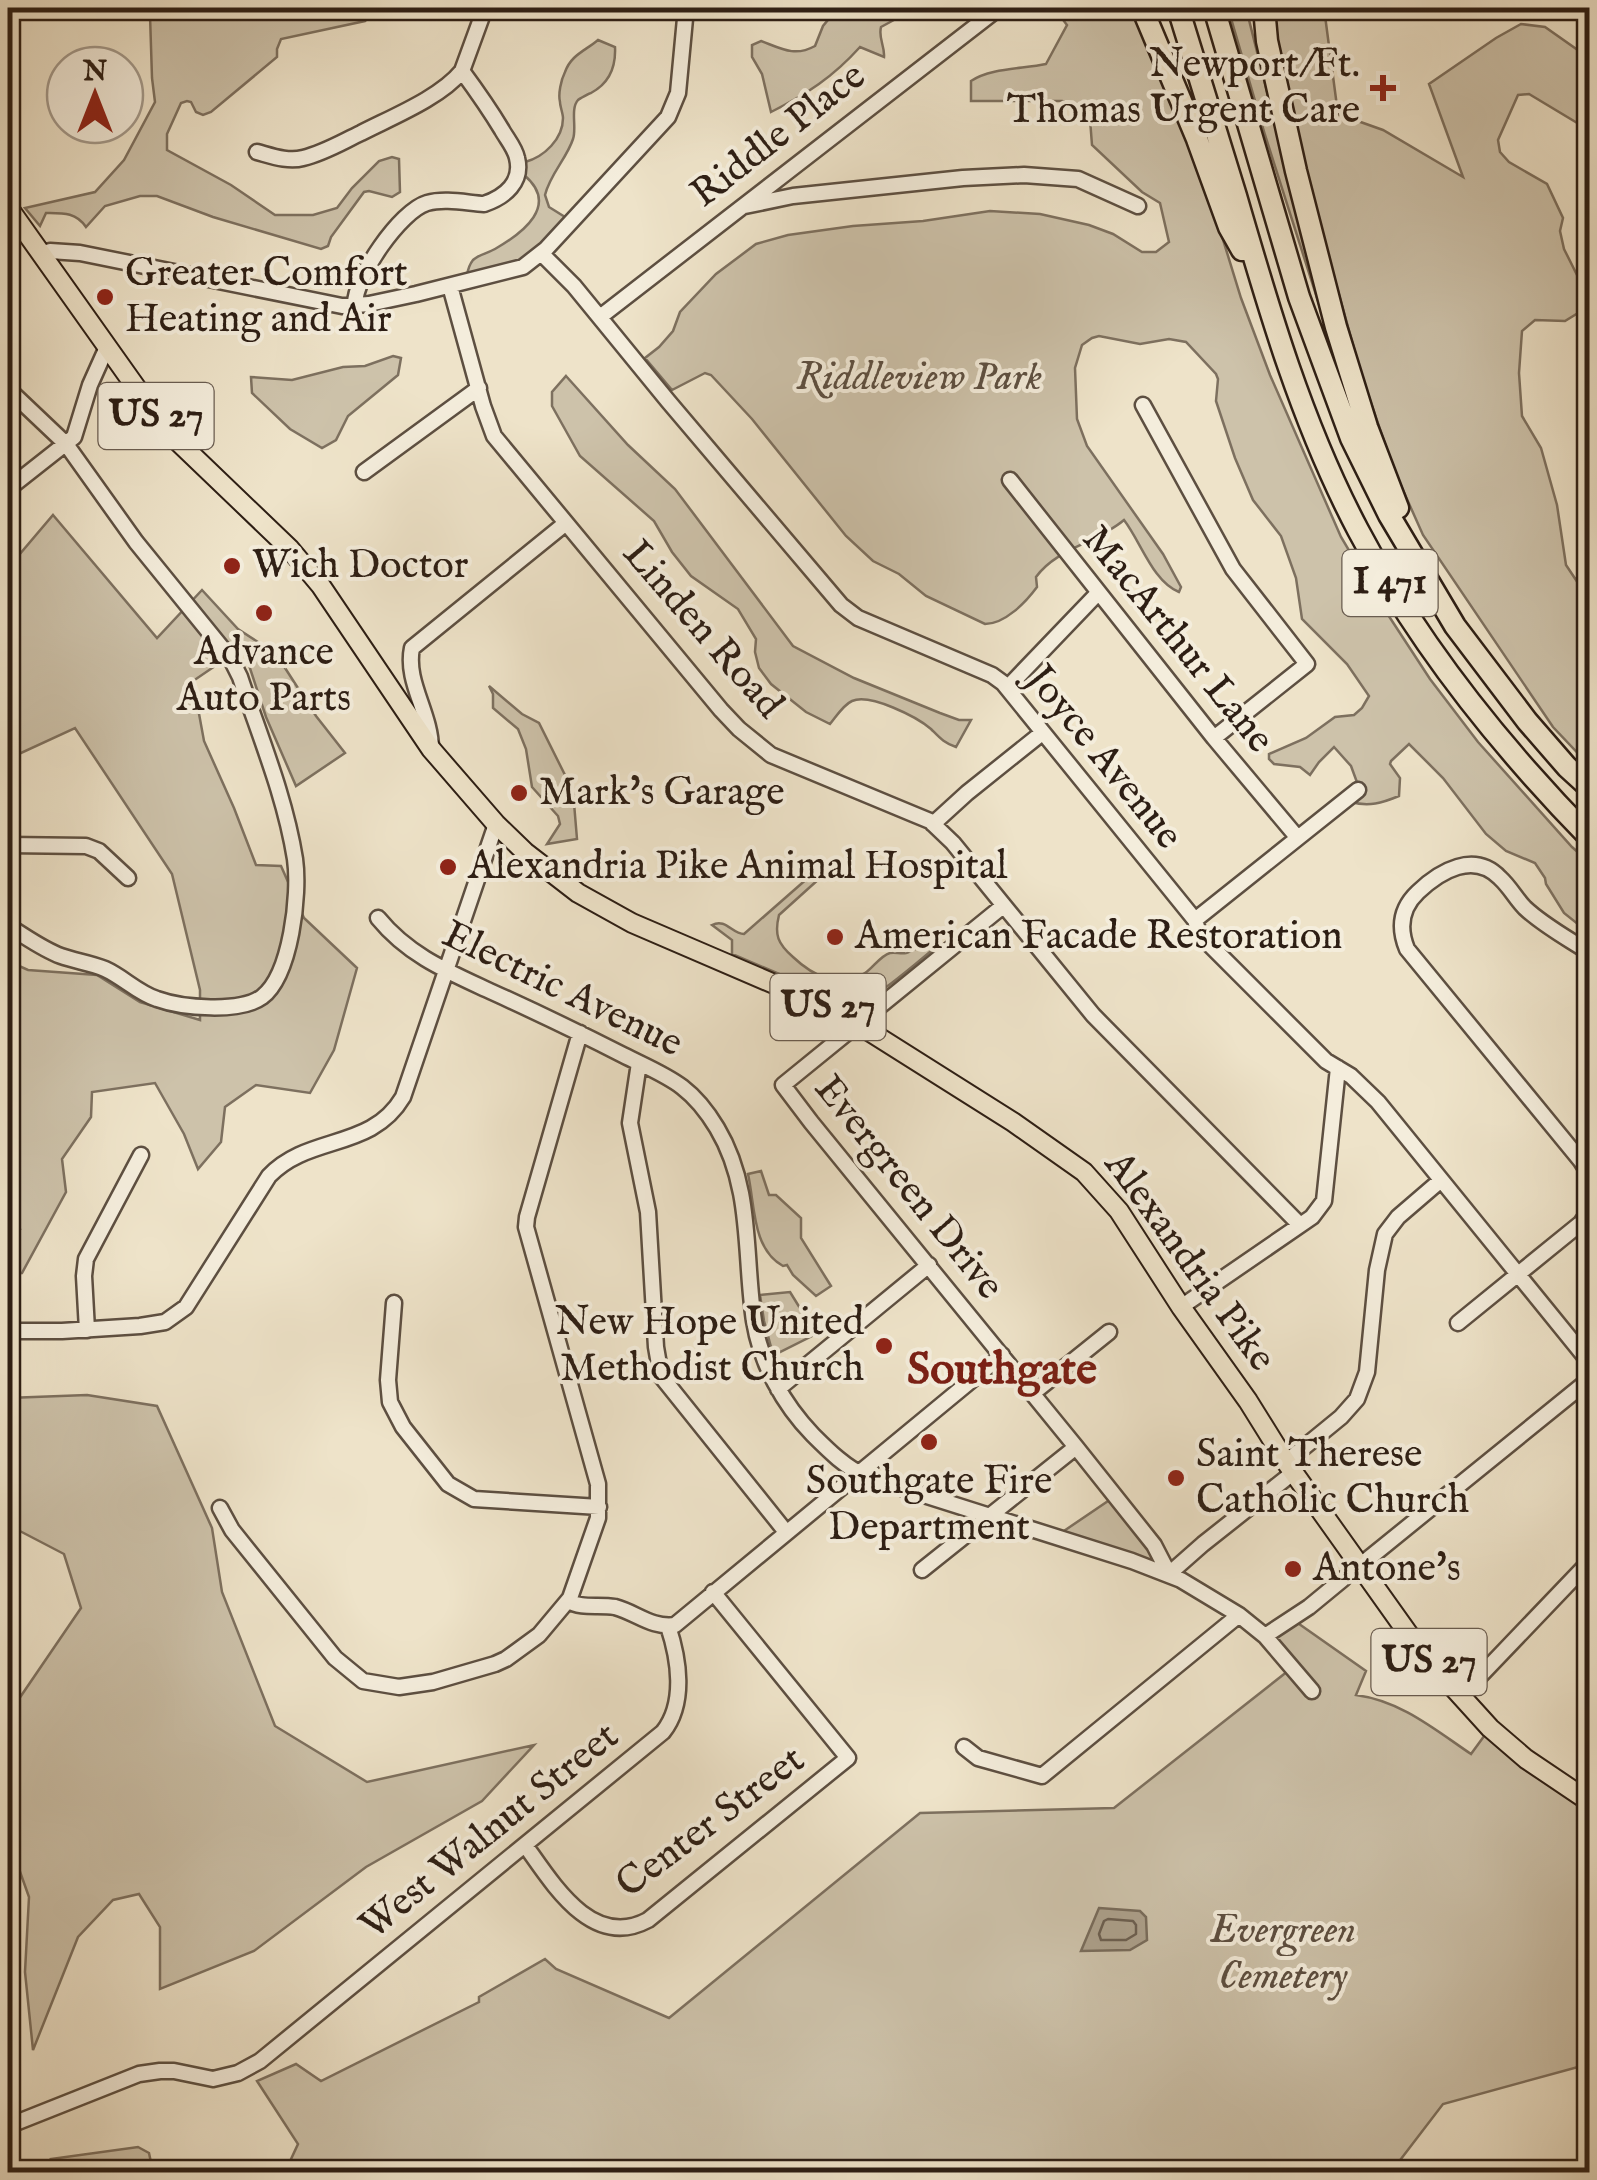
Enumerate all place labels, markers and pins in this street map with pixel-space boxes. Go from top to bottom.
place label: Newport/Ft. Thomas Urgent Care [1007,40,1360,137]
marker: Newport/Ft. Thomas Urgent Care [1370,75,1396,101]
place label: Greater Comfort Heating and Air [125,249,408,346]
marker: Greater Comfort Heating and Air [94,286,116,308]
place label: Wich Doctor [252,541,469,592]
marker: Wich Doctor [221,555,243,577]
marker: Advance Auto Parts [253,602,275,624]
place label: Advance Auto Parts [176,628,351,725]
place label: Mark's Garage [539,768,785,819]
marker: Mark's Garage [508,782,530,804]
place label: Alexandria Pike Animal Hospital [467,842,1007,893]
marker: Alexandria Pike Animal Hospital [437,856,459,878]
place label: American Facade Restoration [854,912,1342,963]
marker: American Facade Restoration [824,926,846,948]
place label: New Hope United Methodist Church [555,1298,865,1395]
marker: New Hope United Methodist Church [873,1335,895,1357]
place label: Saint Therese Catholic Church [1196,1430,1469,1527]
marker: Southgate Fire Department [918,1431,940,1453]
place label: Southgate Fire Department [806,1457,1052,1554]
marker: Saint Therese Catholic Church [1165,1467,1187,1489]
place label: Antone's [1312,1544,1461,1595]
marker: Antone's [1282,1558,1304,1580]

